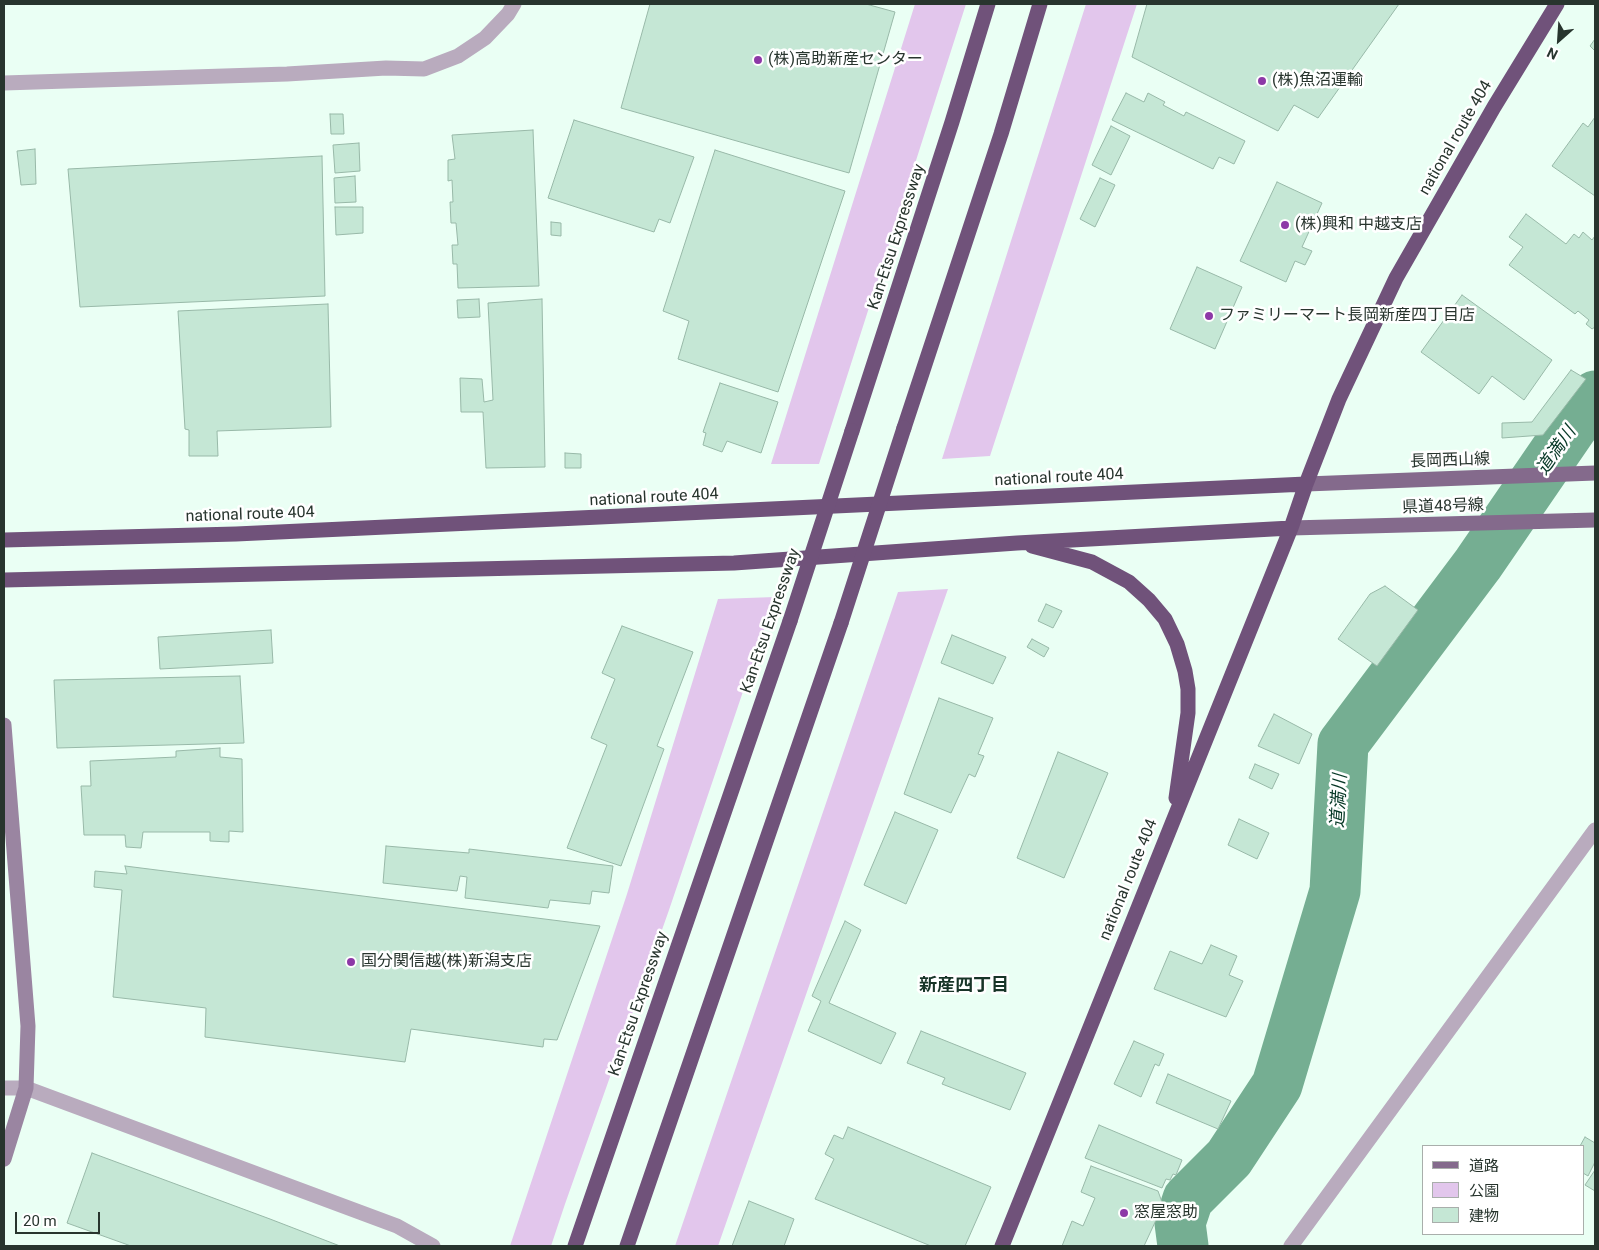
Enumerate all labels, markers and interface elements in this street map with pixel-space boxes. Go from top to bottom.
north arrow [1534,15,1584,65]
text: N [1544,44,1560,63]
place label: (株)高助新産センター [768,50,923,70]
marker: (株)高助新産センター [752,54,764,66]
place label: (株)魚沼運輸 [1272,71,1363,91]
marker: (株)魚沼運輸 [1256,75,1268,87]
street label: national route 404 [1415,77,1497,199]
street label: Kan-Etsu Expressway [864,162,930,312]
place label: (株)興和 中越支店 [1295,215,1422,235]
marker: (株)興和 中越支店 [1279,219,1291,231]
place label: ファミリーマート長岡新産四丁目店 [1219,306,1475,326]
marker: ファミリーマート長岡新産四丁目店 [1203,310,1215,322]
water label: 道満川 [1533,423,1581,479]
street label: 長岡西山線 [1410,450,1490,472]
street label: national route 404 [994,465,1124,491]
street label: national route 404 [589,485,719,511]
street label: 県道48号線 [1402,496,1484,518]
street label: national route 404 [185,503,315,527]
street label: Kan-Etsu Expressway [737,546,805,696]
water label: 道満川 [1328,773,1352,829]
street label: national route 404 [1096,817,1162,943]
street label: Kan-Etsu Expressway [605,929,673,1079]
place label: 国分関信越(株)新潟支店 [361,952,532,972]
marker: 国分関信越(株)新潟支店 [345,956,357,968]
district label: 新産四丁目 [919,975,1009,997]
legend [1422,1145,1584,1235]
text: 道路 [1469,1157,1499,1175]
text: 公園 [1469,1182,1499,1200]
scale bar [18,1202,102,1234]
place label: 窓屋窓助 [1134,1203,1198,1223]
marker: 窓屋窓助 [1118,1207,1130,1219]
text: 建物 [1469,1207,1499,1225]
text: 20 m [23,1212,57,1230]

